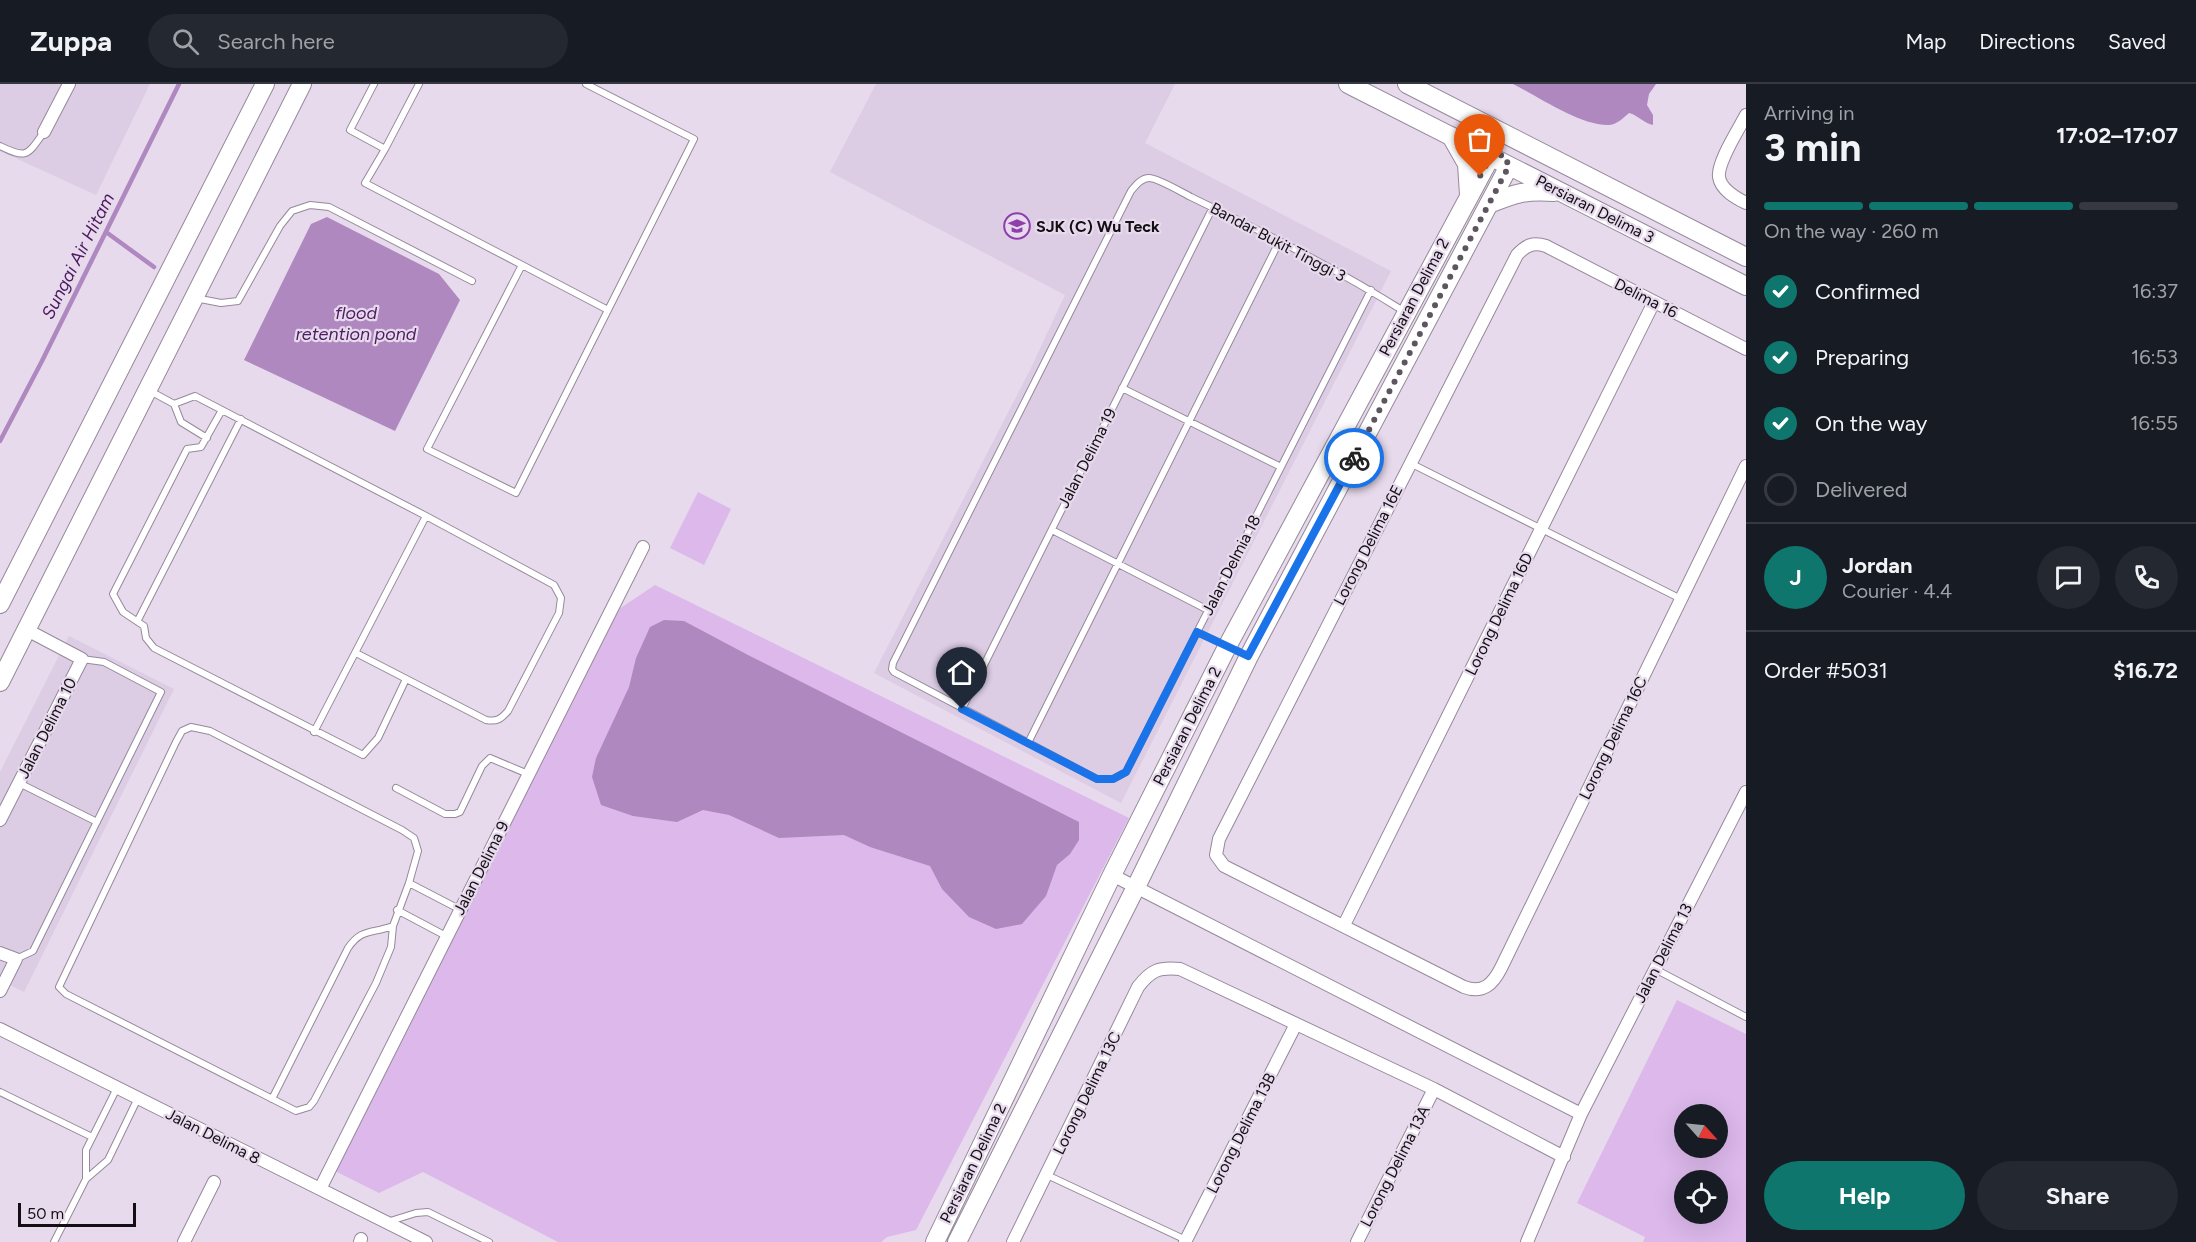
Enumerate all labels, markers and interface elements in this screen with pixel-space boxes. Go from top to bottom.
search box [148,14,568,68]
text: Zuppa [30,24,112,58]
icon: search [169,25,202,58]
text: Search here [217,28,335,55]
text: Map [1905,29,1946,54]
text: Directions [1979,29,2075,54]
text: Saved [2108,29,2166,54]
text: Arriving in [1764,101,1854,125]
pin [1454,114,1505,176]
text: 17:02–17:07 [2056,122,2178,149]
icon: bag [1463,123,1496,156]
text: 3 min [1764,124,1861,171]
street label: Persiaran Delima 3 [1533,171,1657,247]
water label: Sungai Air Hitam [37,189,119,323]
street label: Bandar Bukit Tinggi 3 [1207,198,1349,286]
school or university icon: SJK (C) Wu Teck [1002,211,1032,241]
place label: SJK (C) Wu Teck [1036,217,1160,236]
text: On the way · 260 m [1764,219,1938,243]
street label: Persiaran Delima 2 [1375,235,1453,359]
street label: Delima 16 [1611,274,1681,322]
icon: check [1764,275,1797,308]
text: Confirmed [1815,278,1920,305]
text: 16:37 [2132,279,2178,303]
water label: flood retention pond [296,302,417,345]
icon: check [1764,341,1797,374]
text: Preparing [1815,344,1909,371]
text: 16:53 [2131,345,2178,369]
street label: Jalan Delima 19 [1054,405,1120,511]
icon: check [1764,407,1797,440]
text: On the way [1815,410,1927,437]
text: 16:55 [2130,411,2178,435]
courier [1324,428,1384,488]
icon: bike [1338,442,1371,475]
text: Delivered [1815,476,1908,503]
street label: Lorong Delima 16E [1329,482,1407,608]
street label: Jalan Delmia 18 [1198,512,1264,618]
button: chat [2037,546,2100,609]
button: phone [2115,546,2178,609]
street label: Lorong Delima 16D [1461,550,1537,678]
text: Jordan [1842,552,1913,579]
text: J [1789,564,1802,591]
text: Courier · 4.4 [1842,579,1952,603]
pin [936,647,987,709]
icon: home [945,656,978,689]
text: Order #5031 [1764,657,1888,684]
text: $16.72 [2113,657,2178,684]
street label: Persiaran Delima 2 [1149,663,1225,789]
street label: Lorong Delima 16C [1575,673,1651,803]
street label: Jalan Delima 10 [13,674,81,782]
street label: Jalan Delima 9 [449,818,513,918]
street label: Jalan Delima 13 [1630,900,1696,1006]
street label: Lorong Delima 13C [1049,1029,1125,1157]
street label: Lorong Delima 13B [1202,1070,1280,1196]
street label: Persiaran Delima 2 [936,1100,1010,1226]
street label: Lorong Delima 13A [1356,1102,1434,1230]
street label: Jalan Delima 8 [163,1104,263,1168]
north arrow [1674,1104,1728,1158]
map controls [1674,1104,1728,1224]
button: Help [1764,1161,1965,1230]
button: Share [1977,1161,2178,1230]
button: locate [1674,1170,1728,1224]
scale bar [18,1200,136,1228]
text: 50 m [27,1204,64,1223]

